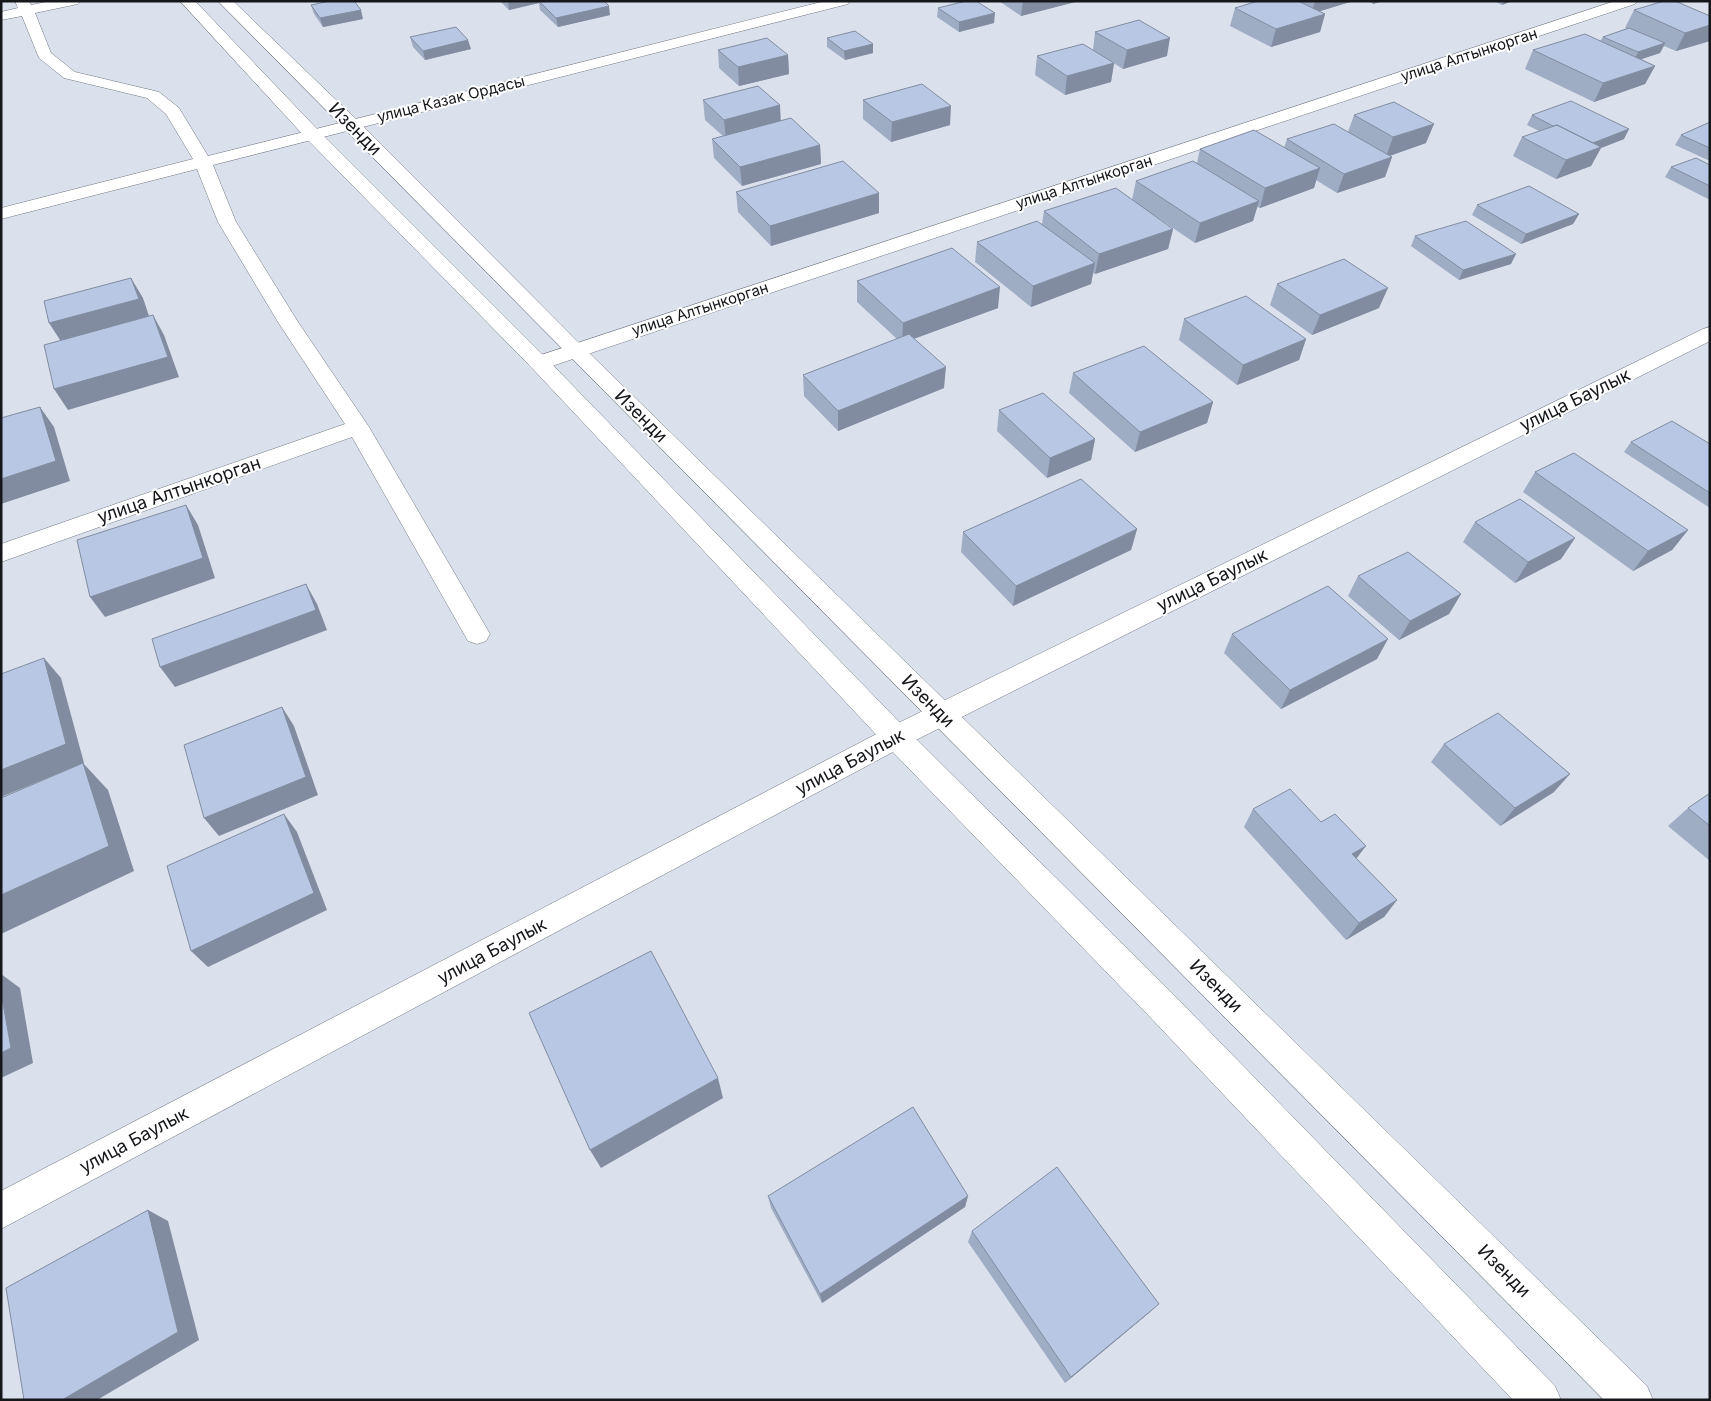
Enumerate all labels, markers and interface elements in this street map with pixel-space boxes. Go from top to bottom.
street label: улица Алтынкорган [1398,23,1540,86]
street label: улица Казак Ордасы [375,71,527,126]
street label: Изенди [325,98,386,159]
street label: улица Алтынкорган [1013,150,1155,213]
street label: улица Алтынкорган [629,277,771,340]
street label: улица Баулык [1516,364,1634,435]
street label: Изенди [611,385,672,446]
street label: улица Алтынкорган [94,452,263,527]
street label: улица Баулык [1153,544,1271,615]
street label: Изенди [898,670,959,731]
street label: улица Баулык [792,724,908,799]
street label: улица Баулык [434,913,550,988]
street label: Изенди [1186,955,1247,1016]
street label: улица Баулык [76,1102,192,1177]
street label: Изенди [1474,1240,1535,1301]

